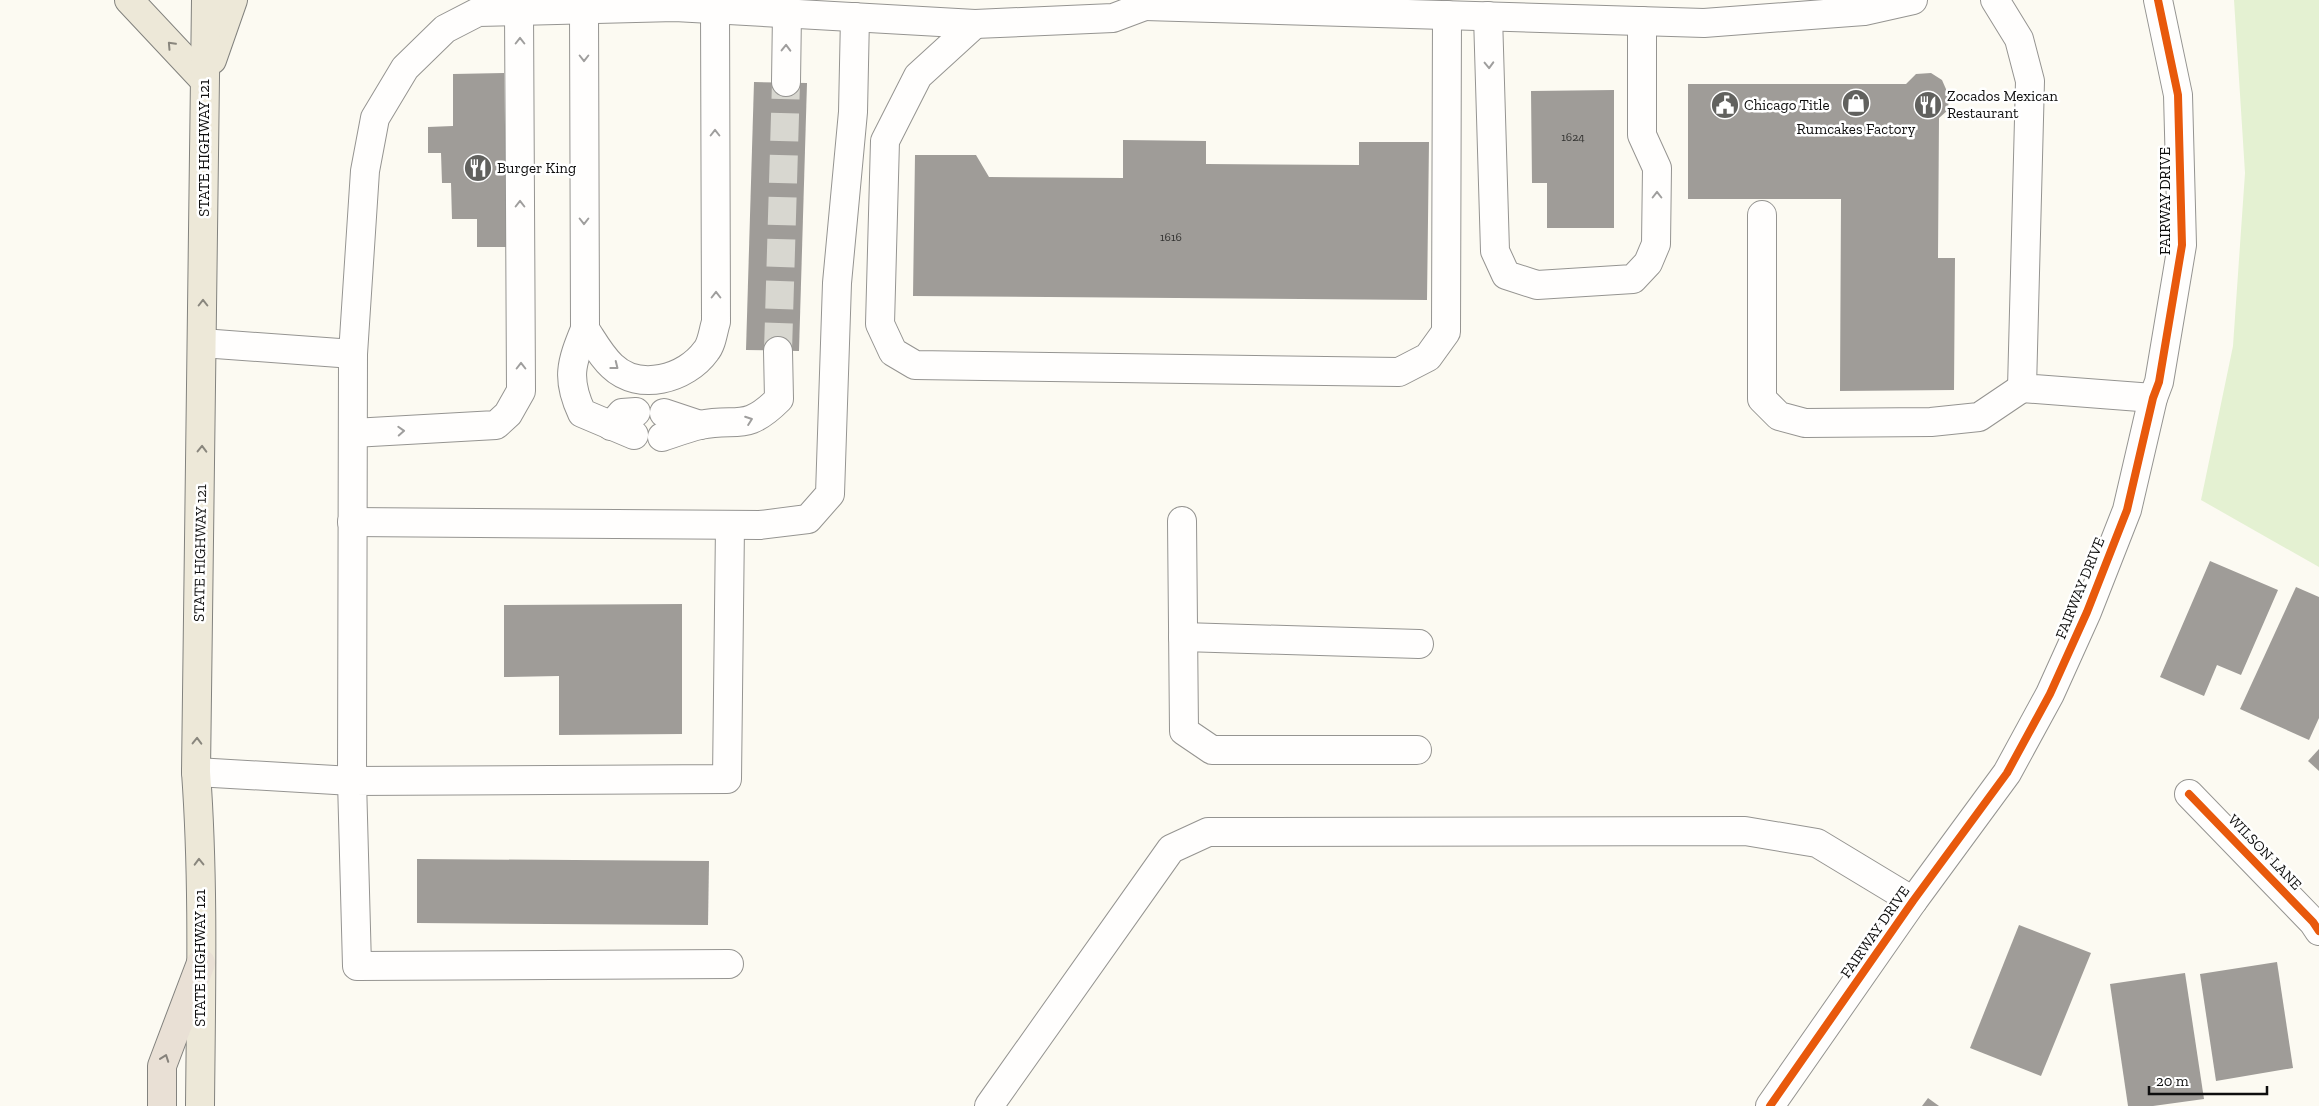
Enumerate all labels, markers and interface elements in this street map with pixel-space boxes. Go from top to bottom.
one-way arrow [515,37,525,44]
one-way arrow [168,41,177,50]
one-way arrow [781,44,792,52]
one-way arrow [579,55,589,63]
one-way arrow [1484,61,1495,69]
street label: STATE HIGHWAY 121 [195,79,213,217]
place label: Zocados Mexican Restaurant [1947,87,2058,122]
shop icon: Rumcakes Factory [1841,88,1871,118]
public building icon: Chicago Title [1710,90,1740,120]
restaurant icon: Zocados Mexican Restaurant [1913,90,1943,120]
place label: Chicago Title [1744,96,1830,114]
place label: Rumcakes Factory [1797,120,1916,138]
one-way arrow [710,128,720,136]
house number: 1624 [1561,130,1585,144]
street label: FAIRWAY DRIVE [2156,147,2174,255]
restaurant icon: Burger King [463,153,493,183]
place label: Burger King [497,159,576,177]
one-way arrow [1651,191,1662,199]
one-way arrow [515,199,525,207]
one-way arrow [579,218,589,225]
house number: 1616 [1160,230,1182,244]
one-way arrow [711,291,721,298]
one-way arrow [198,299,208,306]
one-way arrow [609,361,618,369]
one-way arrow [516,362,526,370]
one-way arrow [744,416,752,426]
one-way arrow [398,425,406,436]
one-way arrow [197,445,207,452]
street label: STATE HIGHWAY 121 [190,484,210,622]
street label: FAIRWAY DRIVE [2051,534,2109,641]
one-way arrow [192,736,202,744]
street label: WILSON LANE [2224,810,2306,894]
one-way arrow [194,858,205,866]
street label: FAIRWAY DRIVE [1837,882,1913,981]
street label: STATE HIGHWAY 121 [191,889,209,1027]
one-way arrow [159,1054,169,1063]
scale bar [2149,1064,2266,1096]
text: 20 m [2156,1072,2189,1090]

